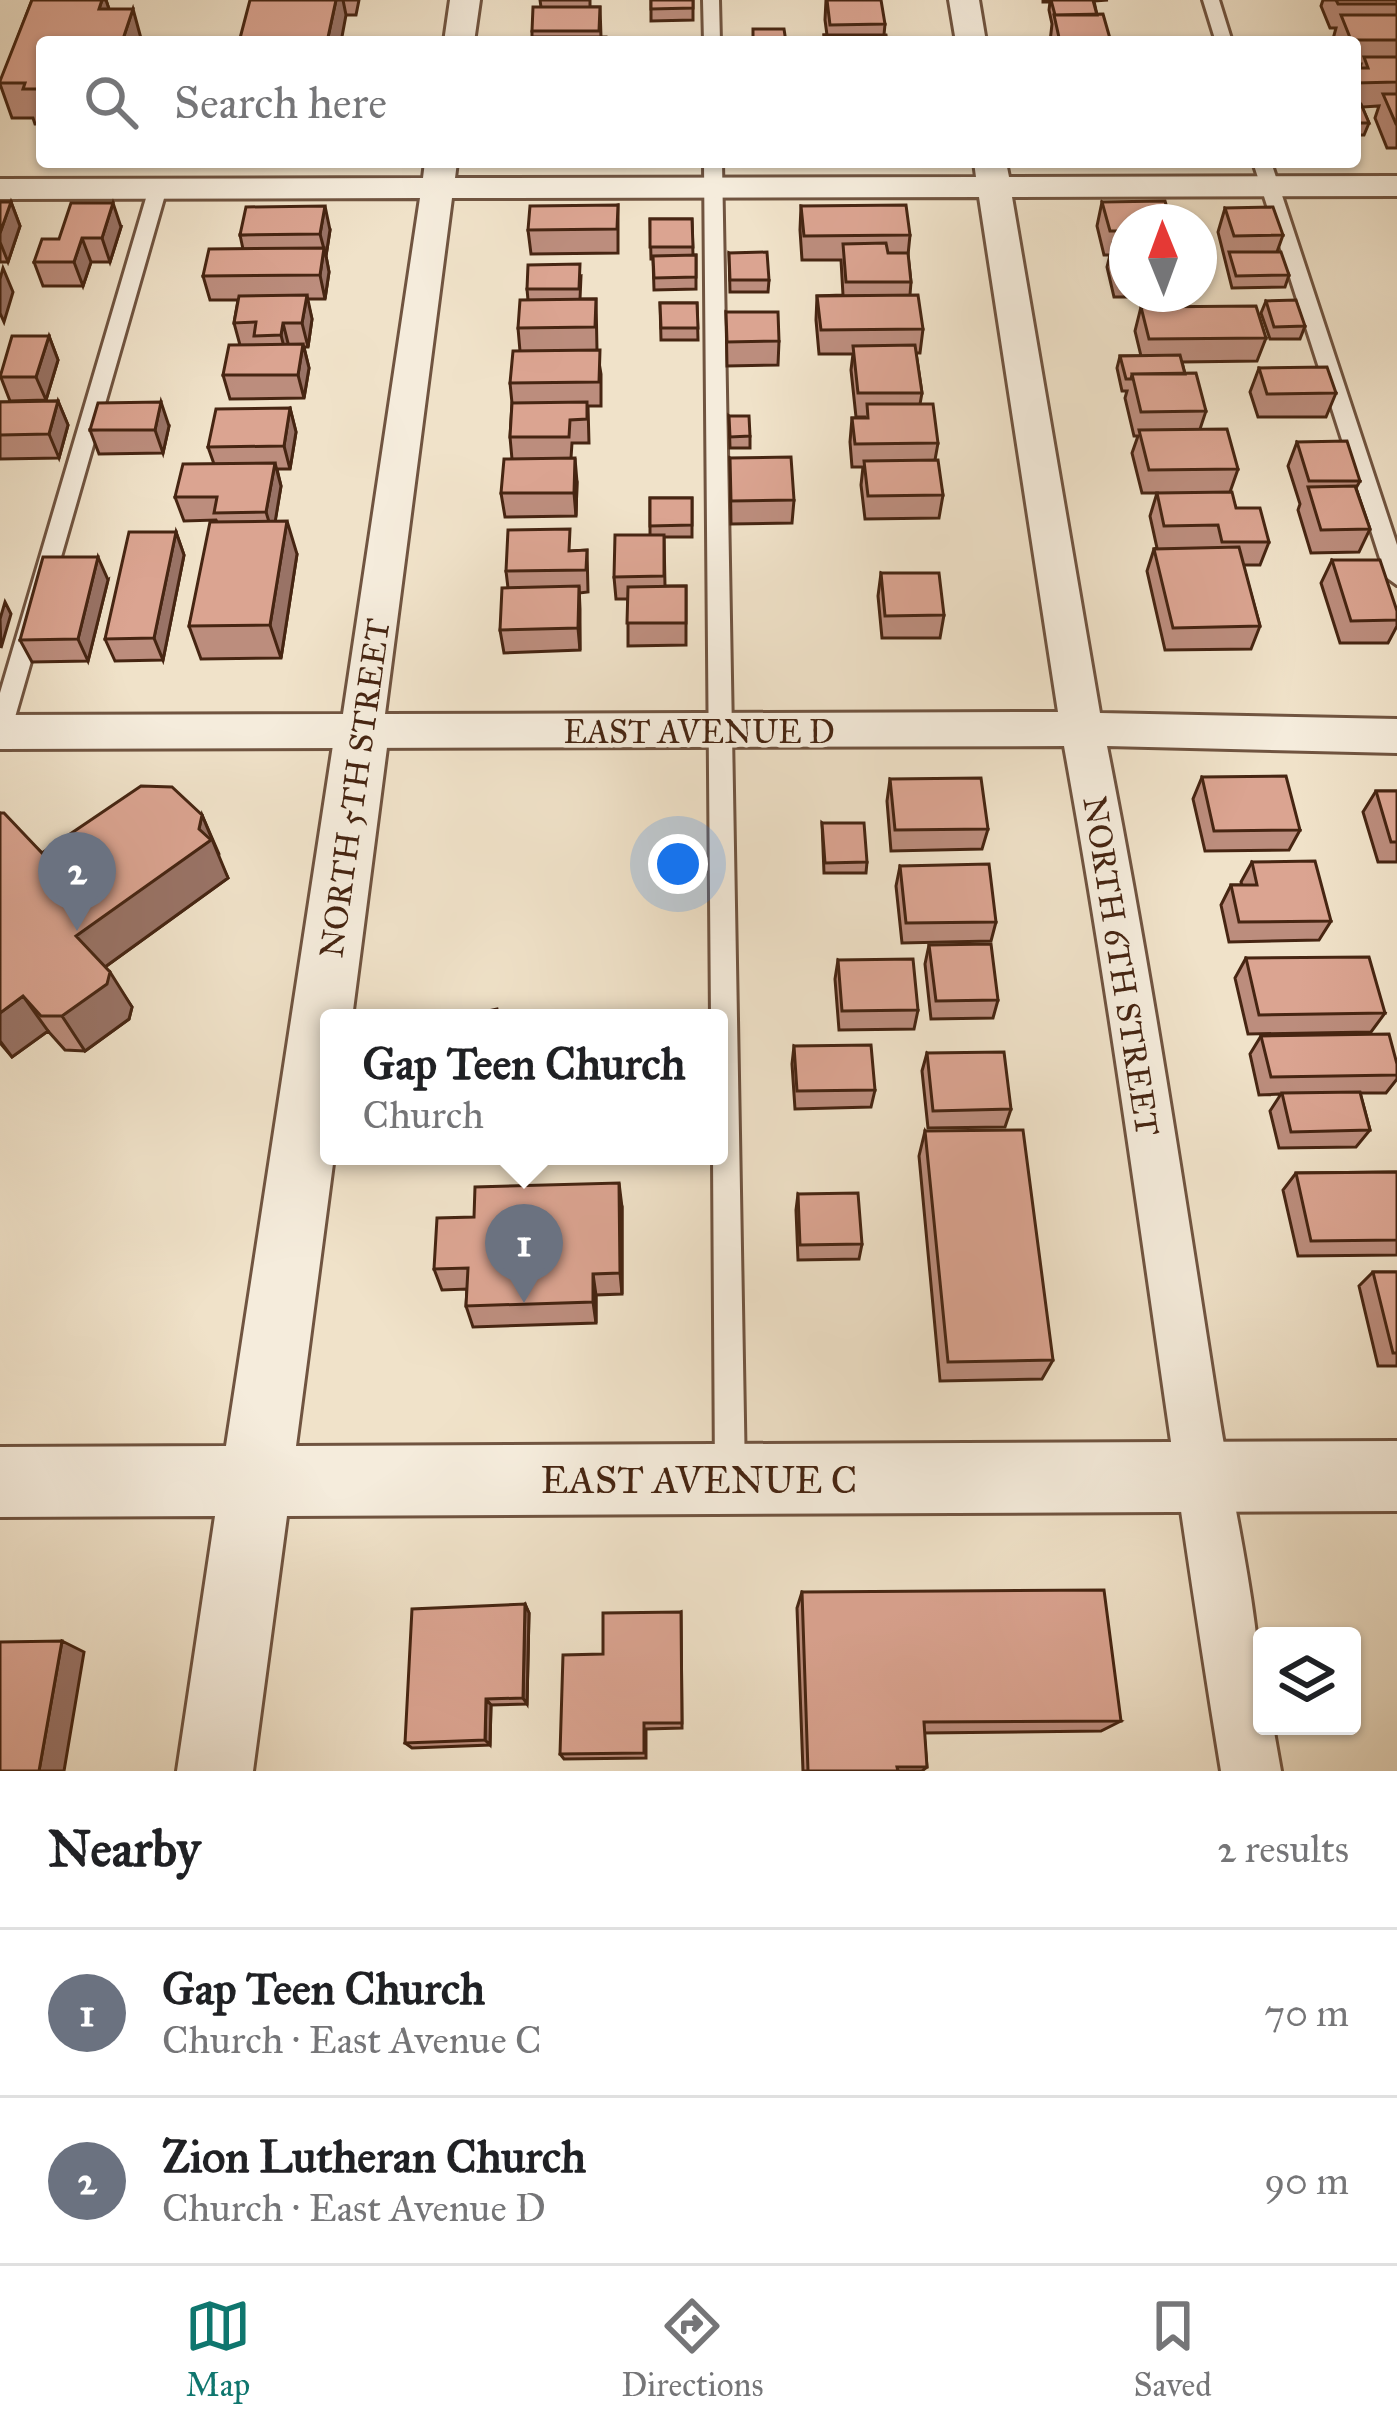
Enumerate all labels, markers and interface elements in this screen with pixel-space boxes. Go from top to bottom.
search box [36,36,1361,168]
icon: search [78,69,144,135]
text: Search here [174,75,387,130]
north arrow [1109,204,1217,312]
street label: NORTH 5TH STREET [311,616,399,960]
street label: EAST AVENUE D [563,712,835,752]
street label: NORTH 6TH STREET [1074,793,1168,1139]
pin: 2 [38,832,116,931]
your location [648,834,708,894]
popup [320,1009,728,1165]
text: Gap Teen Church [363,1036,685,1091]
text: Church [363,1091,484,1139]
pin: 1 [485,1204,563,1303]
street label: EAST AVENUE C [541,1456,857,1504]
map controls [1253,1627,1361,1735]
button: layers [1253,1627,1361,1735]
text: Nearby [48,1818,200,1880]
text: 2 results [1217,1825,1349,1873]
text: Gap Teen Church [162,1961,485,2016]
text: 1 [79,1989,95,2037]
text: 70 m [1264,1989,1349,2037]
text: Church · East Avenue C [162,2016,542,2064]
text: Zion Lutheran Church [162,2129,586,2184]
text: 2 [77,2157,97,2205]
text: 90 m [1264,2157,1349,2205]
text: Church · East Avenue D [162,2184,546,2232]
tab: Map [185,2293,251,2405]
tab: Directions [621,2293,763,2405]
tab: Saved [1134,2293,1212,2405]

